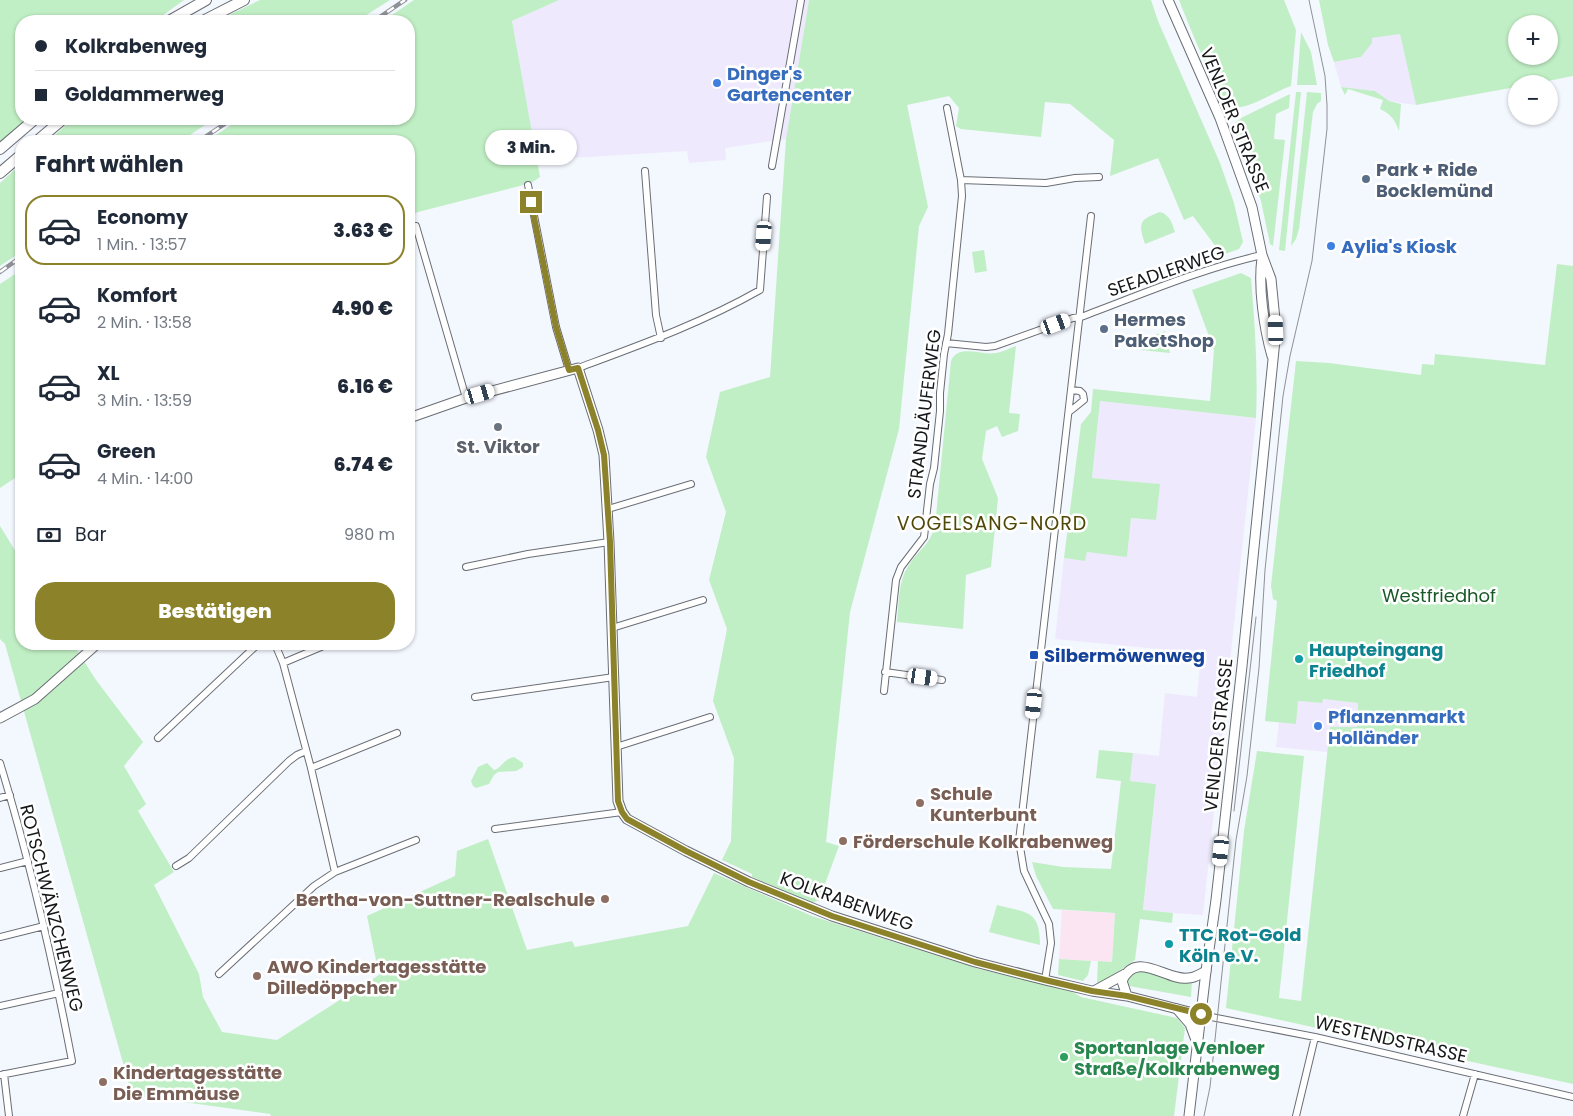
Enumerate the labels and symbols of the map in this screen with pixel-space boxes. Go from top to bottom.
street label: VENLOER STRASSE [1194,44,1276,196]
place label: Dinger's Gartencenter [727,61,852,107]
marker: Dinger's Gartencenter [711,77,723,89]
callout: 3 Min. [485,130,577,164]
place label: Park + Ride Bocklemünd [1376,157,1493,203]
marker: Park + Ride Bocklemünd [1360,173,1372,185]
route end [520,191,542,213]
car [755,221,772,251]
place label: Aylia's Kiosk [1341,234,1458,259]
street label: SEEADLERWEG [1104,239,1228,303]
marker: Aylia's Kiosk [1325,240,1337,252]
place label: Hermes PaketShop [1114,307,1214,353]
car [1039,312,1072,336]
car [1267,315,1284,345]
marker: Hermes PaketShop [1098,323,1110,335]
street label: STRANDLÄUFERWEG [901,328,947,500]
car [463,383,496,405]
marker: St. Viktor [492,421,504,433]
place label: St. Viktor [456,434,540,459]
district label: VOGELSANG-NORD [897,510,1087,537]
park label: Westfriedhof [1382,583,1496,608]
place label: Haupteingang Friedhof [1309,637,1443,683]
place label: Silbermöwenweg [1044,643,1205,668]
marker: Silbermöwenweg [1028,649,1040,661]
marker: Haupteingang Friedhof [1293,653,1305,665]
street label: VENLOER STRASSE [1197,657,1239,813]
car [907,667,938,687]
car [1024,688,1043,720]
place label: Pflanzenmarkt Holländer [1328,704,1465,750]
marker: Pflanzenmarkt Holländer [1312,720,1324,732]
place label: Schule Kunterbunt [930,781,1037,827]
marker: Schule Kunterbunt [914,797,926,809]
street label: ROTSCHWÄNZCHENWEG [14,802,90,1014]
place label: Förderschule Kolkrabenweg [853,829,1113,854]
marker: Förderschule Kolkrabenweg [837,835,849,847]
car [1211,835,1230,867]
street label: KOLKRABENWEG [777,865,917,937]
place label: Bertha-von-Suttner-Realschule [296,887,595,912]
marker: Bertha-von-Suttner-Realschule [599,893,611,905]
place label: TTC Rot-Gold Köln e.V. [1179,922,1301,968]
marker: TTC Rot-Gold Köln e.V. [1163,938,1175,950]
place label: AWO Kindertagesstätte Dilledöppcher [267,954,486,1000]
marker: AWO Kindertagesstätte Dilledöppcher [251,970,263,982]
route start [1190,1003,1212,1025]
street label: WESTENDSTRASSE [1312,1009,1470,1069]
place label: Sportanlage Venloer Straße/Kolkrabenweg [1074,1035,1280,1081]
marker: Sportanlage Venloer Straße/Kolkrabenweg [1058,1051,1070,1063]
place label: Kindertagesstätte Die Emmäuse [113,1060,282,1106]
marker: Kindertagesstätte Die Emmäuse [97,1076,109,1088]

